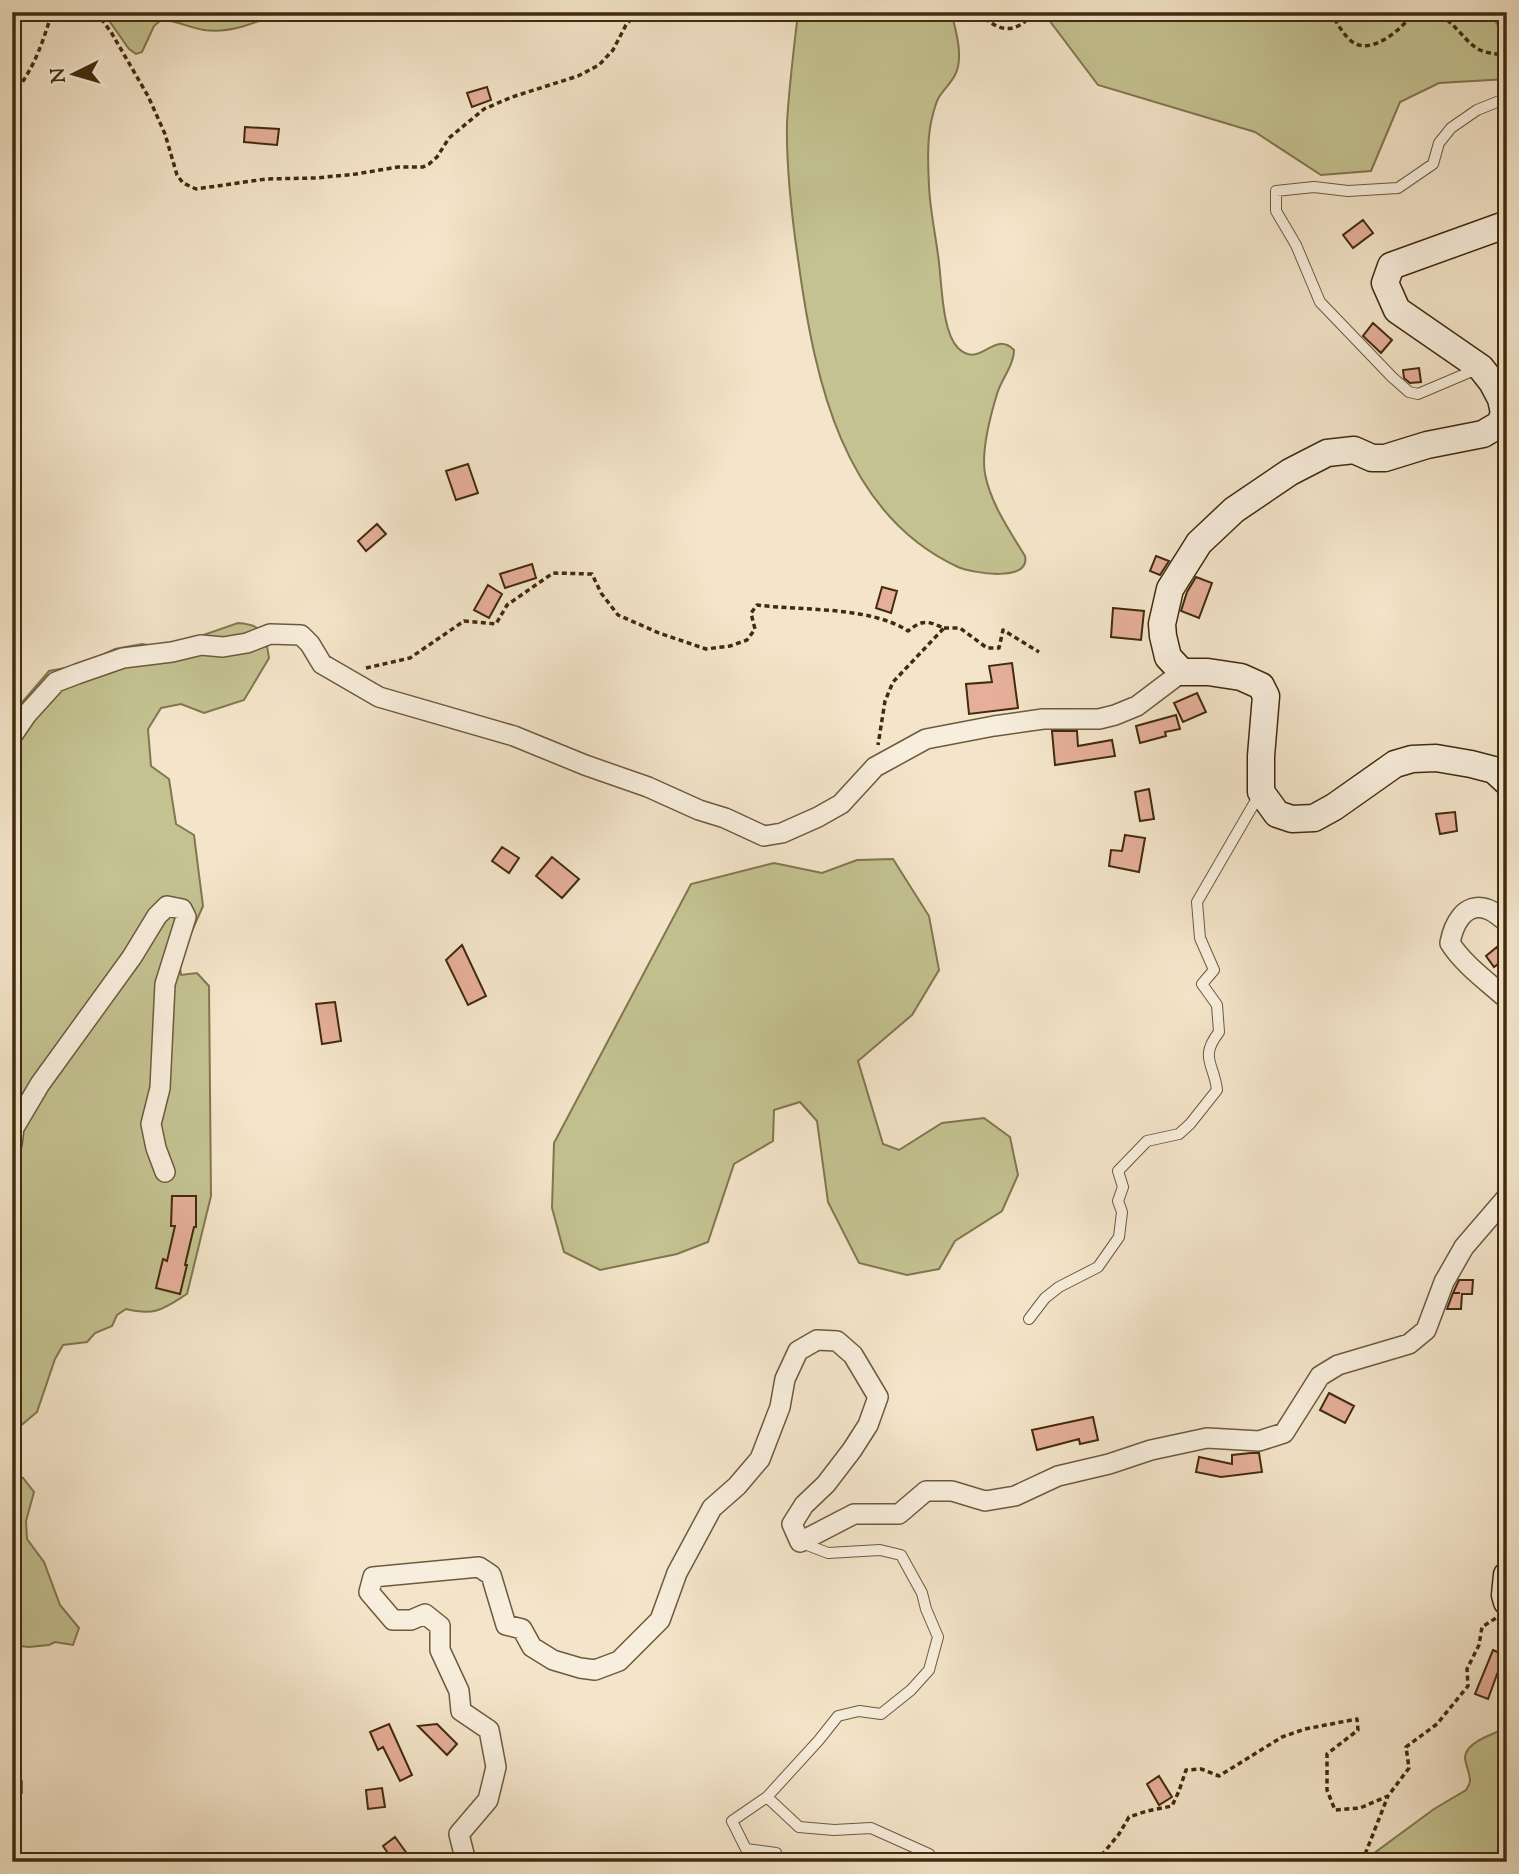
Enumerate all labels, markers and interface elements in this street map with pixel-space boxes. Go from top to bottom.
north arrow [38,38,108,108]
text: N [45,67,74,84]

